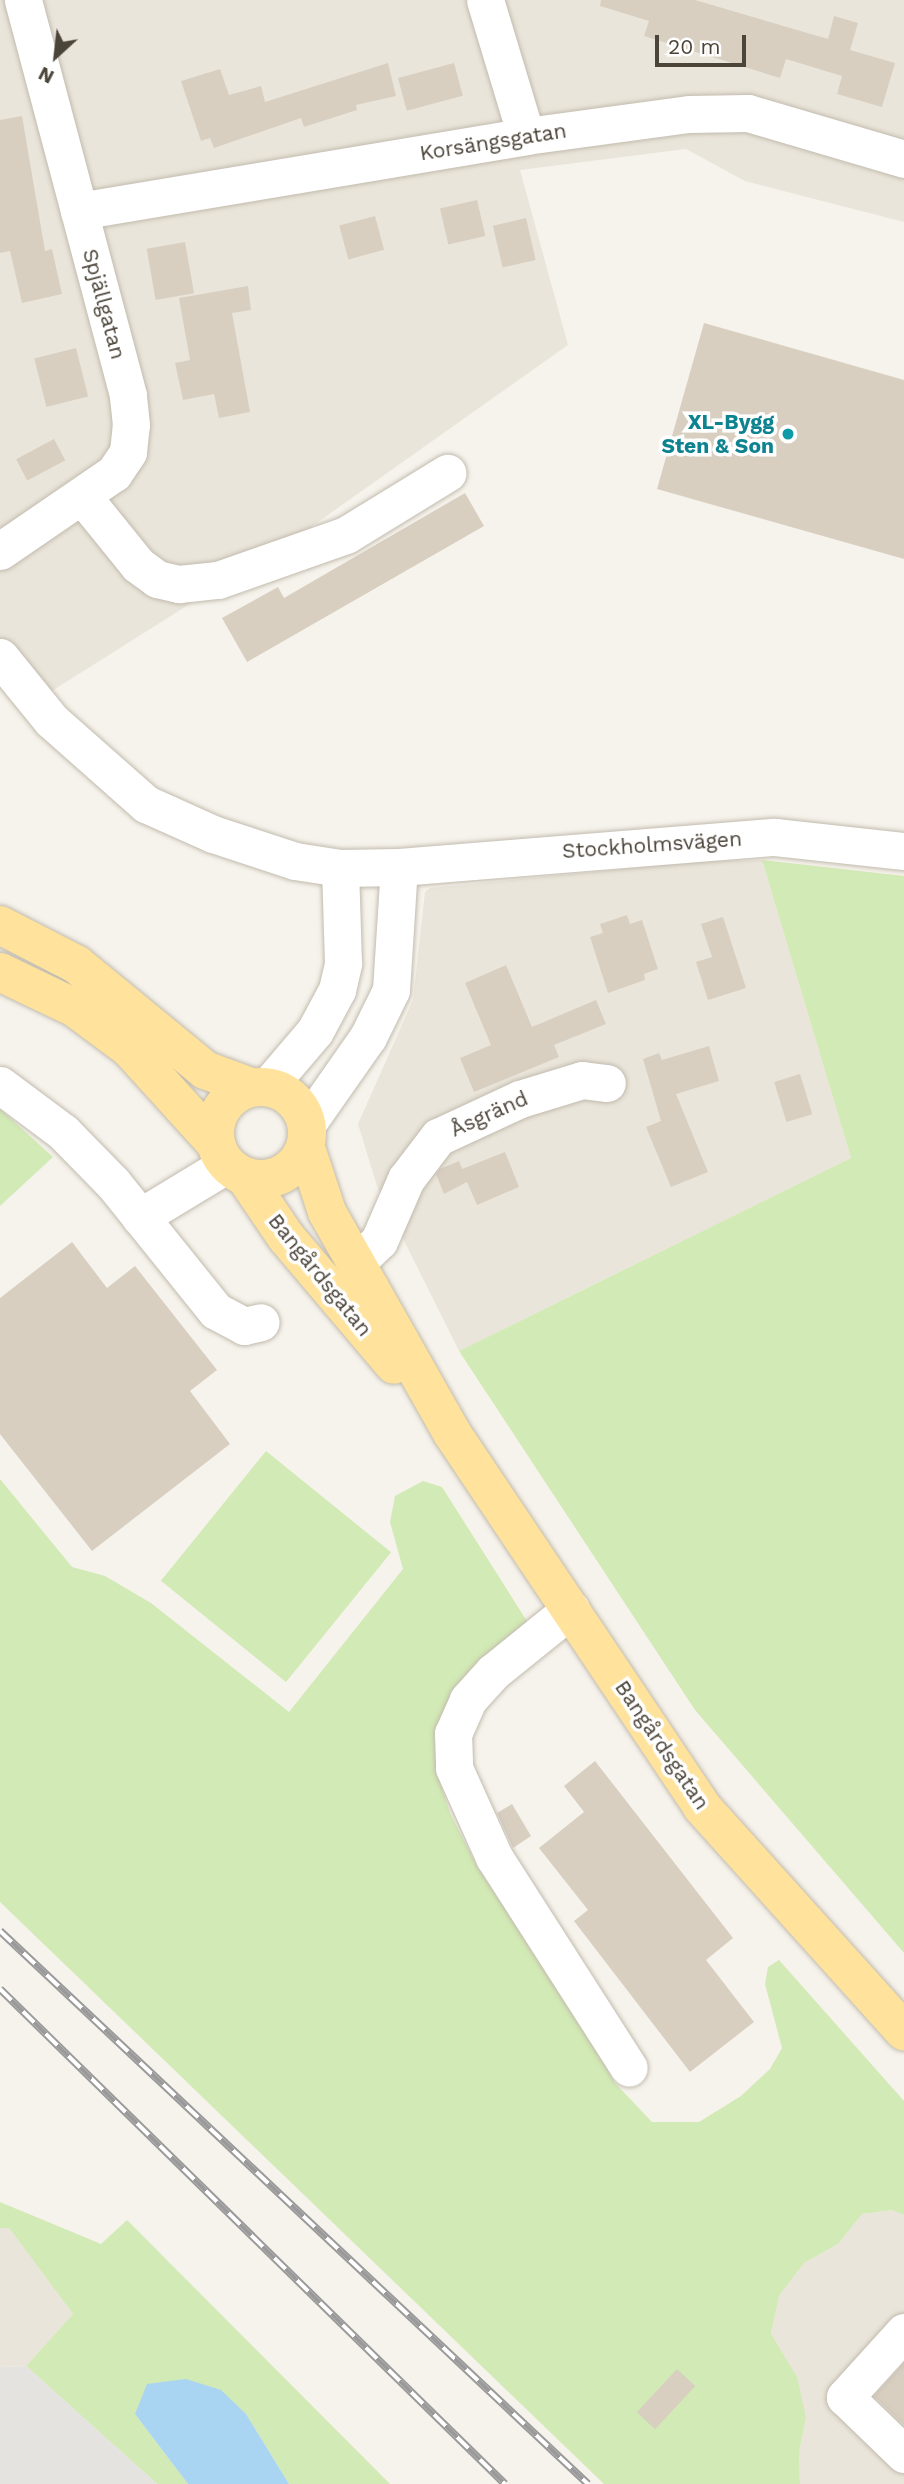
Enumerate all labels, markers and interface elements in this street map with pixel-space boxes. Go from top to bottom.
north arrow [21,21,91,91]
scale bar [659,21,750,65]
text: 20 m [668,34,720,59]
text: N [35,62,58,89]
street label: Korsängsgatan [418,118,568,166]
street label: Spjällgatan [77,246,131,362]
place label: XL-Bygg Sten & Son [661,409,774,459]
marker: XL-Bygg Sten & Son [780,426,796,442]
street label: Stockholmsvägen [561,826,743,864]
street label: Åsgränd [446,1086,532,1142]
street label: Bangårdsgatan [263,1209,377,1341]
street label: Bangårdsgatan [609,1676,715,1814]

